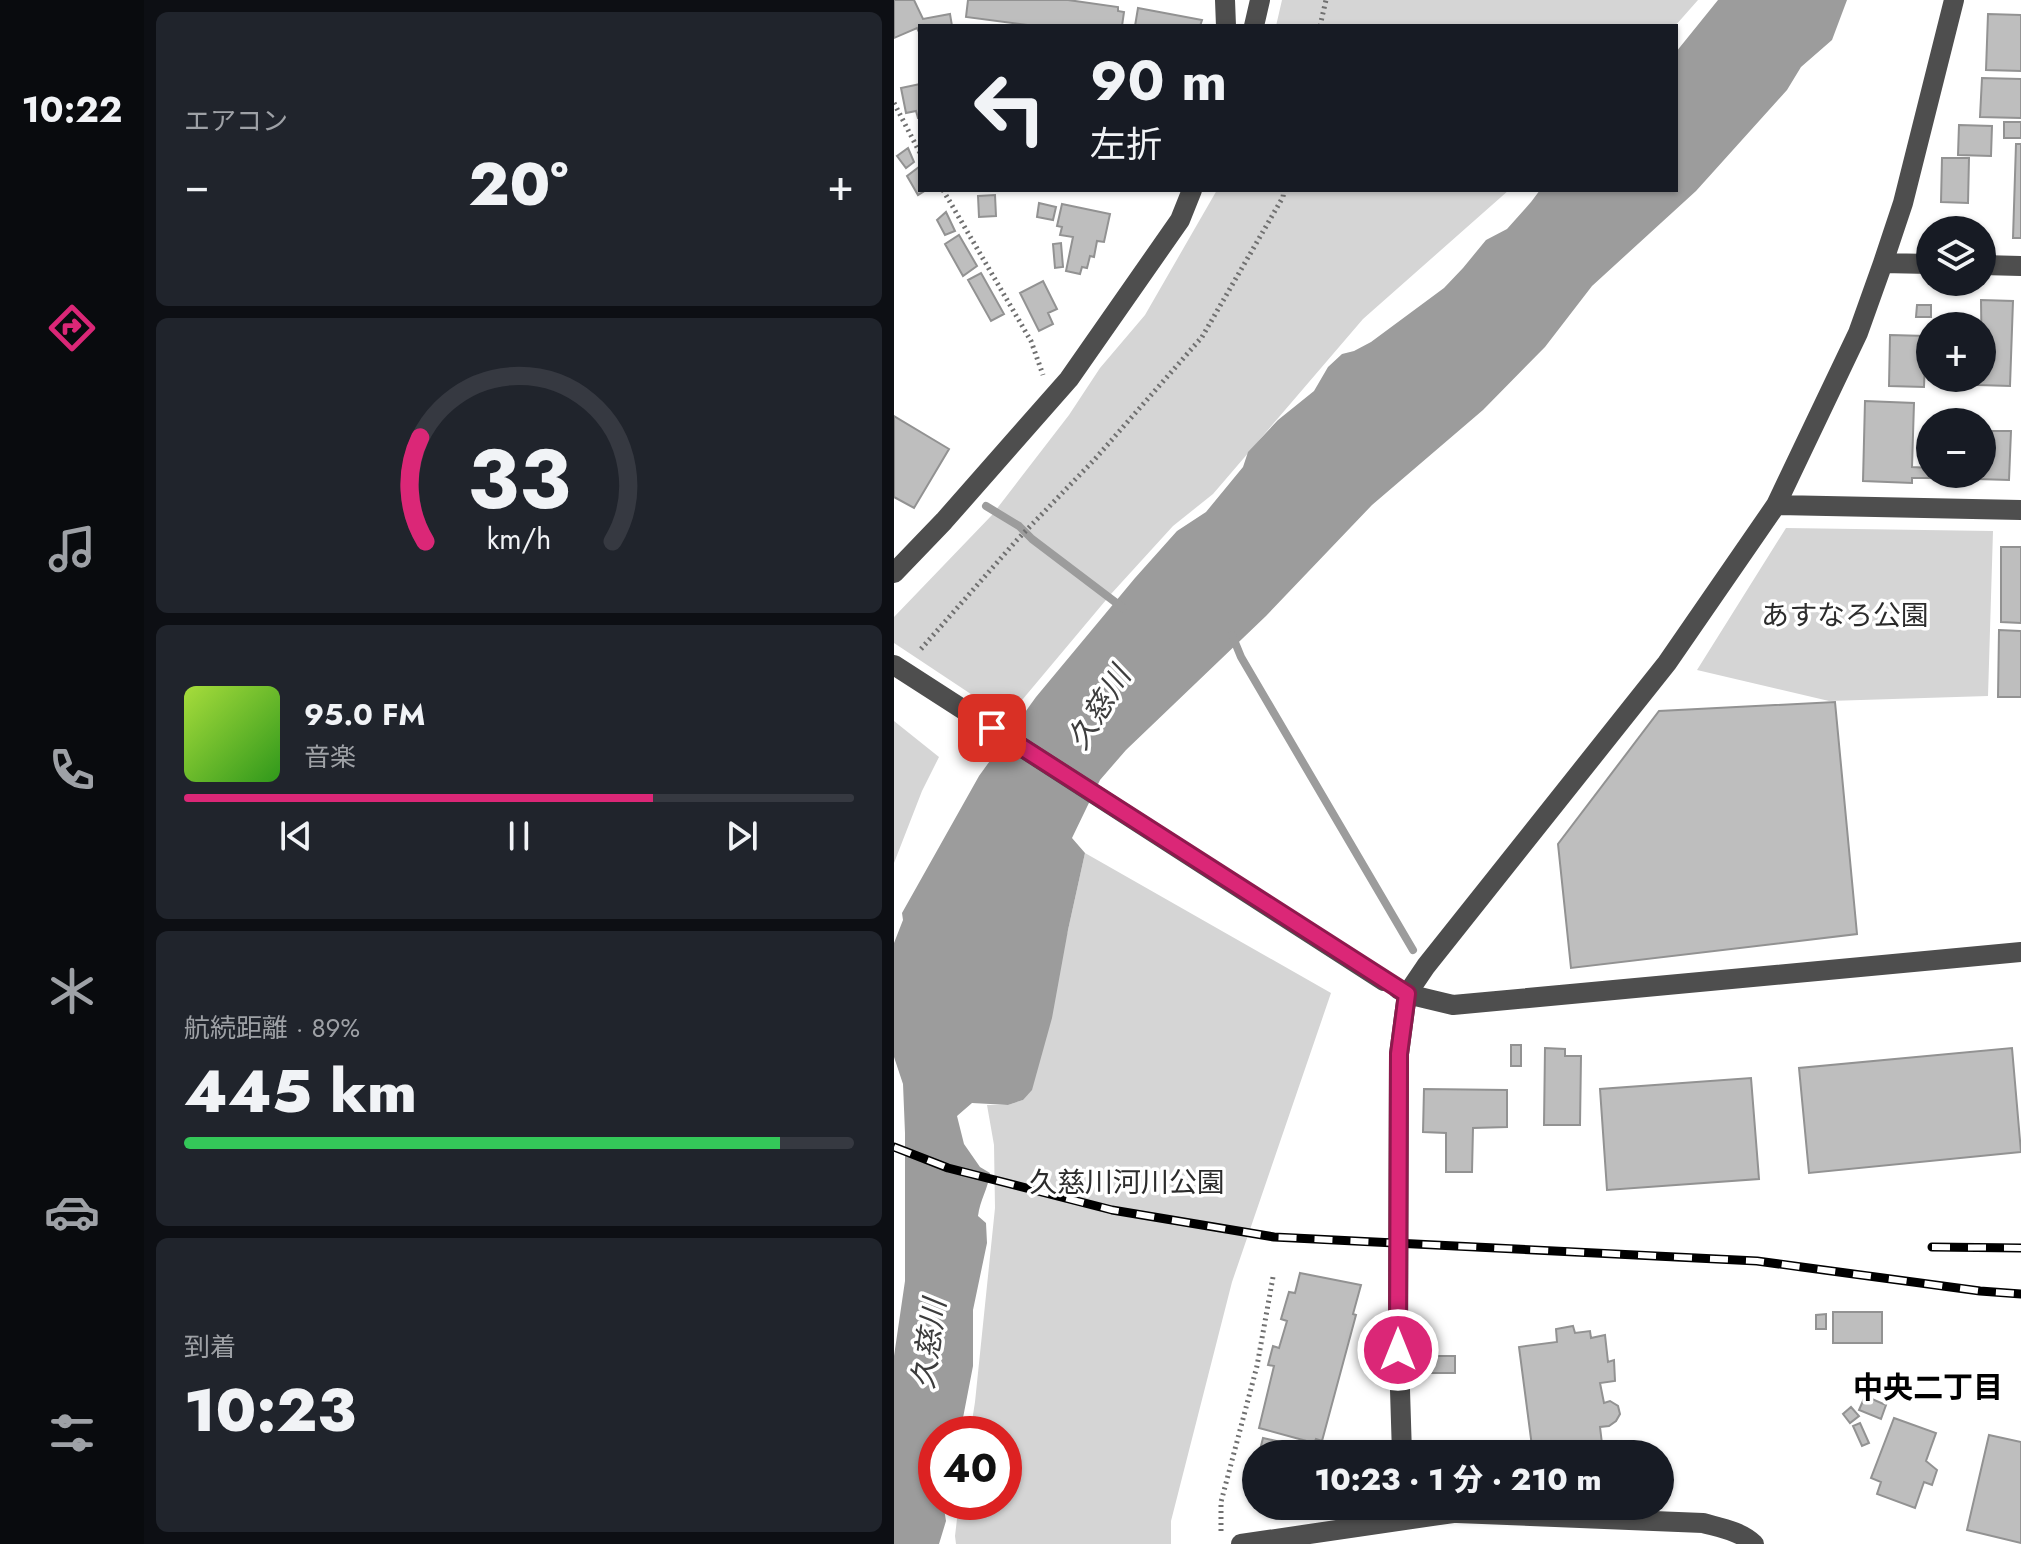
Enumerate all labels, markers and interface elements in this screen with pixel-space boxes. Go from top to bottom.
text: 90 m [1090,40,1227,121]
icon: left [958,56,1062,160]
text: 10:22 [22,83,122,135]
text: エアコン [184,102,288,140]
text: 左折 [1090,118,1162,170]
text: 20° [469,141,568,228]
text: − [184,153,210,217]
text: + [827,153,854,217]
map controls [1916,216,1996,488]
button: layers [1916,216,1996,296]
icon: directions [44,300,100,356]
button: + [1916,312,1996,392]
button: − [1916,408,1996,488]
text: 33 [467,418,571,538]
text: km/h [487,518,551,560]
icon: music [44,521,100,577]
park label: あすなろ公園 [1761,595,1929,636]
water label: 久慈川 [1056,656,1142,757]
text: 95.0 FM [304,693,425,736]
pin [958,694,1026,762]
icon: arrive [970,706,1014,750]
text: 音楽 [304,738,356,776]
icon: phone [44,742,100,798]
icon: previous [274,814,318,858]
icon: pause [497,814,541,858]
icon: next [720,814,764,858]
icon: climate [44,963,100,1019]
text: 航続距離 · 89% [184,1009,360,1047]
text: 445 km [184,1048,417,1135]
park label: 久慈川河川公園 [1029,1162,1225,1203]
icon: car [44,1184,100,1240]
water label: 久慈川 [901,1293,956,1391]
position arrow [1356,1308,1440,1392]
text: 到着 [184,1328,236,1366]
district label: 中央二丁目 [1853,1366,2003,1409]
text: 10:23 [184,1367,356,1454]
icon: filters [44,1405,100,1461]
speed limit sign: 40 [918,1416,1022,1520]
text: 10:23 · 1 分 · 210 m [1314,1458,1602,1501]

